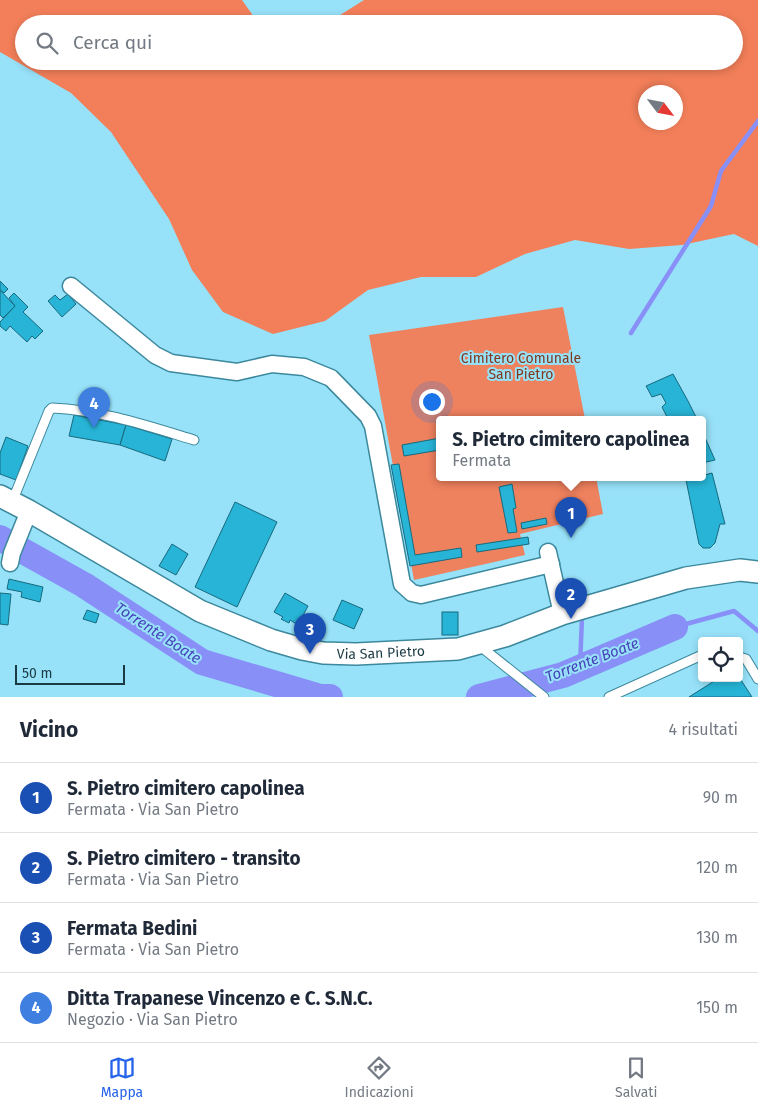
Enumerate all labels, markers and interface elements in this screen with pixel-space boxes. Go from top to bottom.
search box [15,15,743,70]
icon: search [33,29,61,57]
text: Cerca qui [73,31,152,54]
north arrow [638,85,683,130]
park label: Cimitero Comunale San Pietro [461,350,581,383]
pin: 4 [78,387,110,428]
your location [419,389,445,415]
popup [436,416,706,481]
text: S. Pietro cimitero capolinea [452,428,690,451]
text: Fermata [452,451,511,470]
pin: 1 [555,497,587,538]
pin: 2 [555,578,587,619]
water label: Torrente Boate [112,599,204,668]
pin: 3 [294,613,326,654]
water label: Torrente Boate [543,634,641,686]
map controls [698,637,743,682]
button: locate [698,637,743,682]
street label: Via San Pietro [337,642,425,663]
scale bar [15,662,125,685]
text: 50 m [22,665,53,682]
text: Vicino [20,717,78,743]
text: 4 risultati [668,720,738,739]
text: S. Pietro cimitero capolinea [67,777,305,800]
text: 1 [32,788,40,807]
text: 90 m [703,788,738,807]
text: Fermata · Via San Pietro [67,800,239,819]
text: S. Pietro cimitero - transito [67,847,301,870]
text: 2 [32,858,40,877]
text: 120 m [696,858,738,877]
text: Fermata · Via San Pietro [67,870,239,889]
text: Fermata Bedini [67,917,197,940]
text: 3 [32,928,40,947]
text: 130 m [696,928,738,947]
text: Fermata · Via San Pietro [67,940,239,959]
text: Ditta Trapanese Vincenzo e C. S.N.C. [67,987,372,1010]
text: 4 [31,998,41,1017]
text: 150 m [696,998,738,1017]
text: Negozio · Via San Pietro [67,1010,238,1029]
tab: Mappa [101,1054,143,1101]
tab: Indicazioni [345,1054,414,1101]
tab: Salvati [615,1054,657,1101]

